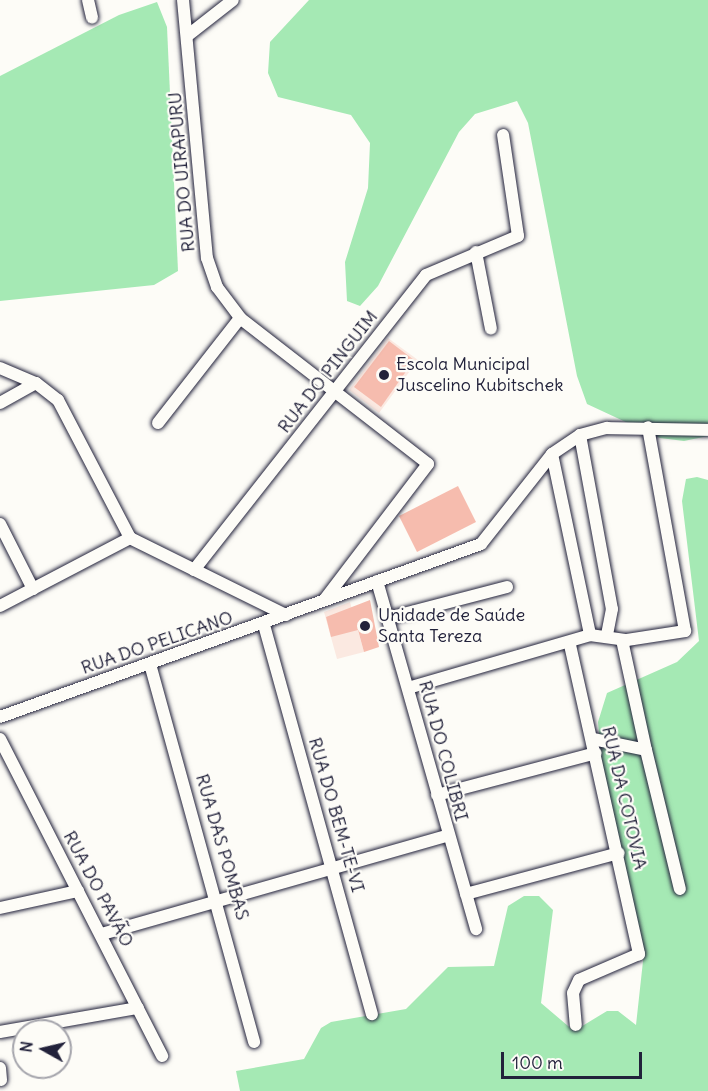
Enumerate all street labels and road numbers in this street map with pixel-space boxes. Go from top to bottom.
street label: RUA DO UIRAPURU [164,91,200,253]
street label: RUA DO PINGUIM [274,307,382,437]
street label: RUA DO PELICANO [78,607,236,679]
street label: RUA DO COLIBRI [414,678,472,824]
street label: RUA DA COTOVIA [597,724,651,872]
street label: RUA DO BEM-TE-VI [304,735,368,895]
street label: RUA DAS POMBAS [191,771,253,923]
street label: RUA DO PAVÃO [58,827,138,951]

